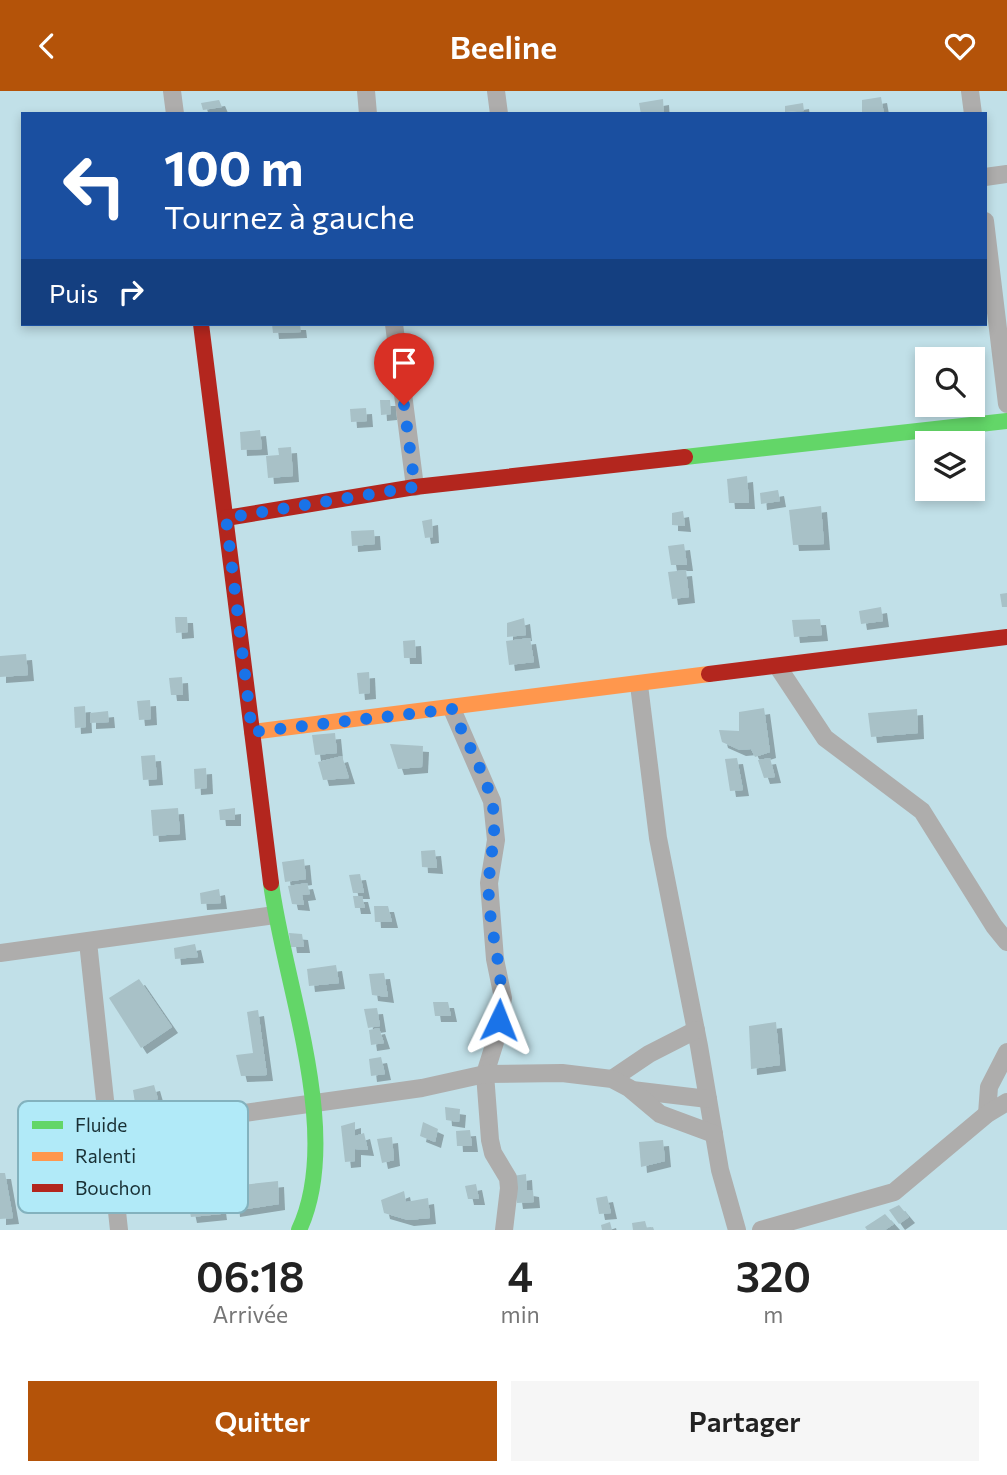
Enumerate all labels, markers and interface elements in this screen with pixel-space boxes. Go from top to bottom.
text: Beeline [450,26,557,66]
icon: back [28,27,66,65]
icon: heart [941,27,979,65]
text: 100 m [164,136,303,196]
icon: left [49,140,140,231]
text: Tournez à gauche [164,196,415,236]
icon: right [112,273,150,311]
text: Puis [49,277,98,308]
pin [374,333,434,405]
icon: arrive [385,344,423,382]
map controls [915,347,985,501]
button: search [915,347,985,417]
button: layers [915,431,985,501]
position arrow [462,983,536,1057]
legend [18,1101,248,1213]
text: Fluide [75,1113,127,1136]
text: Ralenti [75,1144,136,1167]
text: Bouchon [75,1176,152,1199]
text: 06:18 [196,1249,305,1301]
text: 4 [507,1249,533,1301]
text: 320 [736,1249,811,1301]
text: Arrivée [212,1300,288,1328]
text: min [501,1300,540,1328]
text: m [763,1300,783,1328]
button: Quitter [28,1381,497,1461]
button: Partager [511,1381,979,1461]

